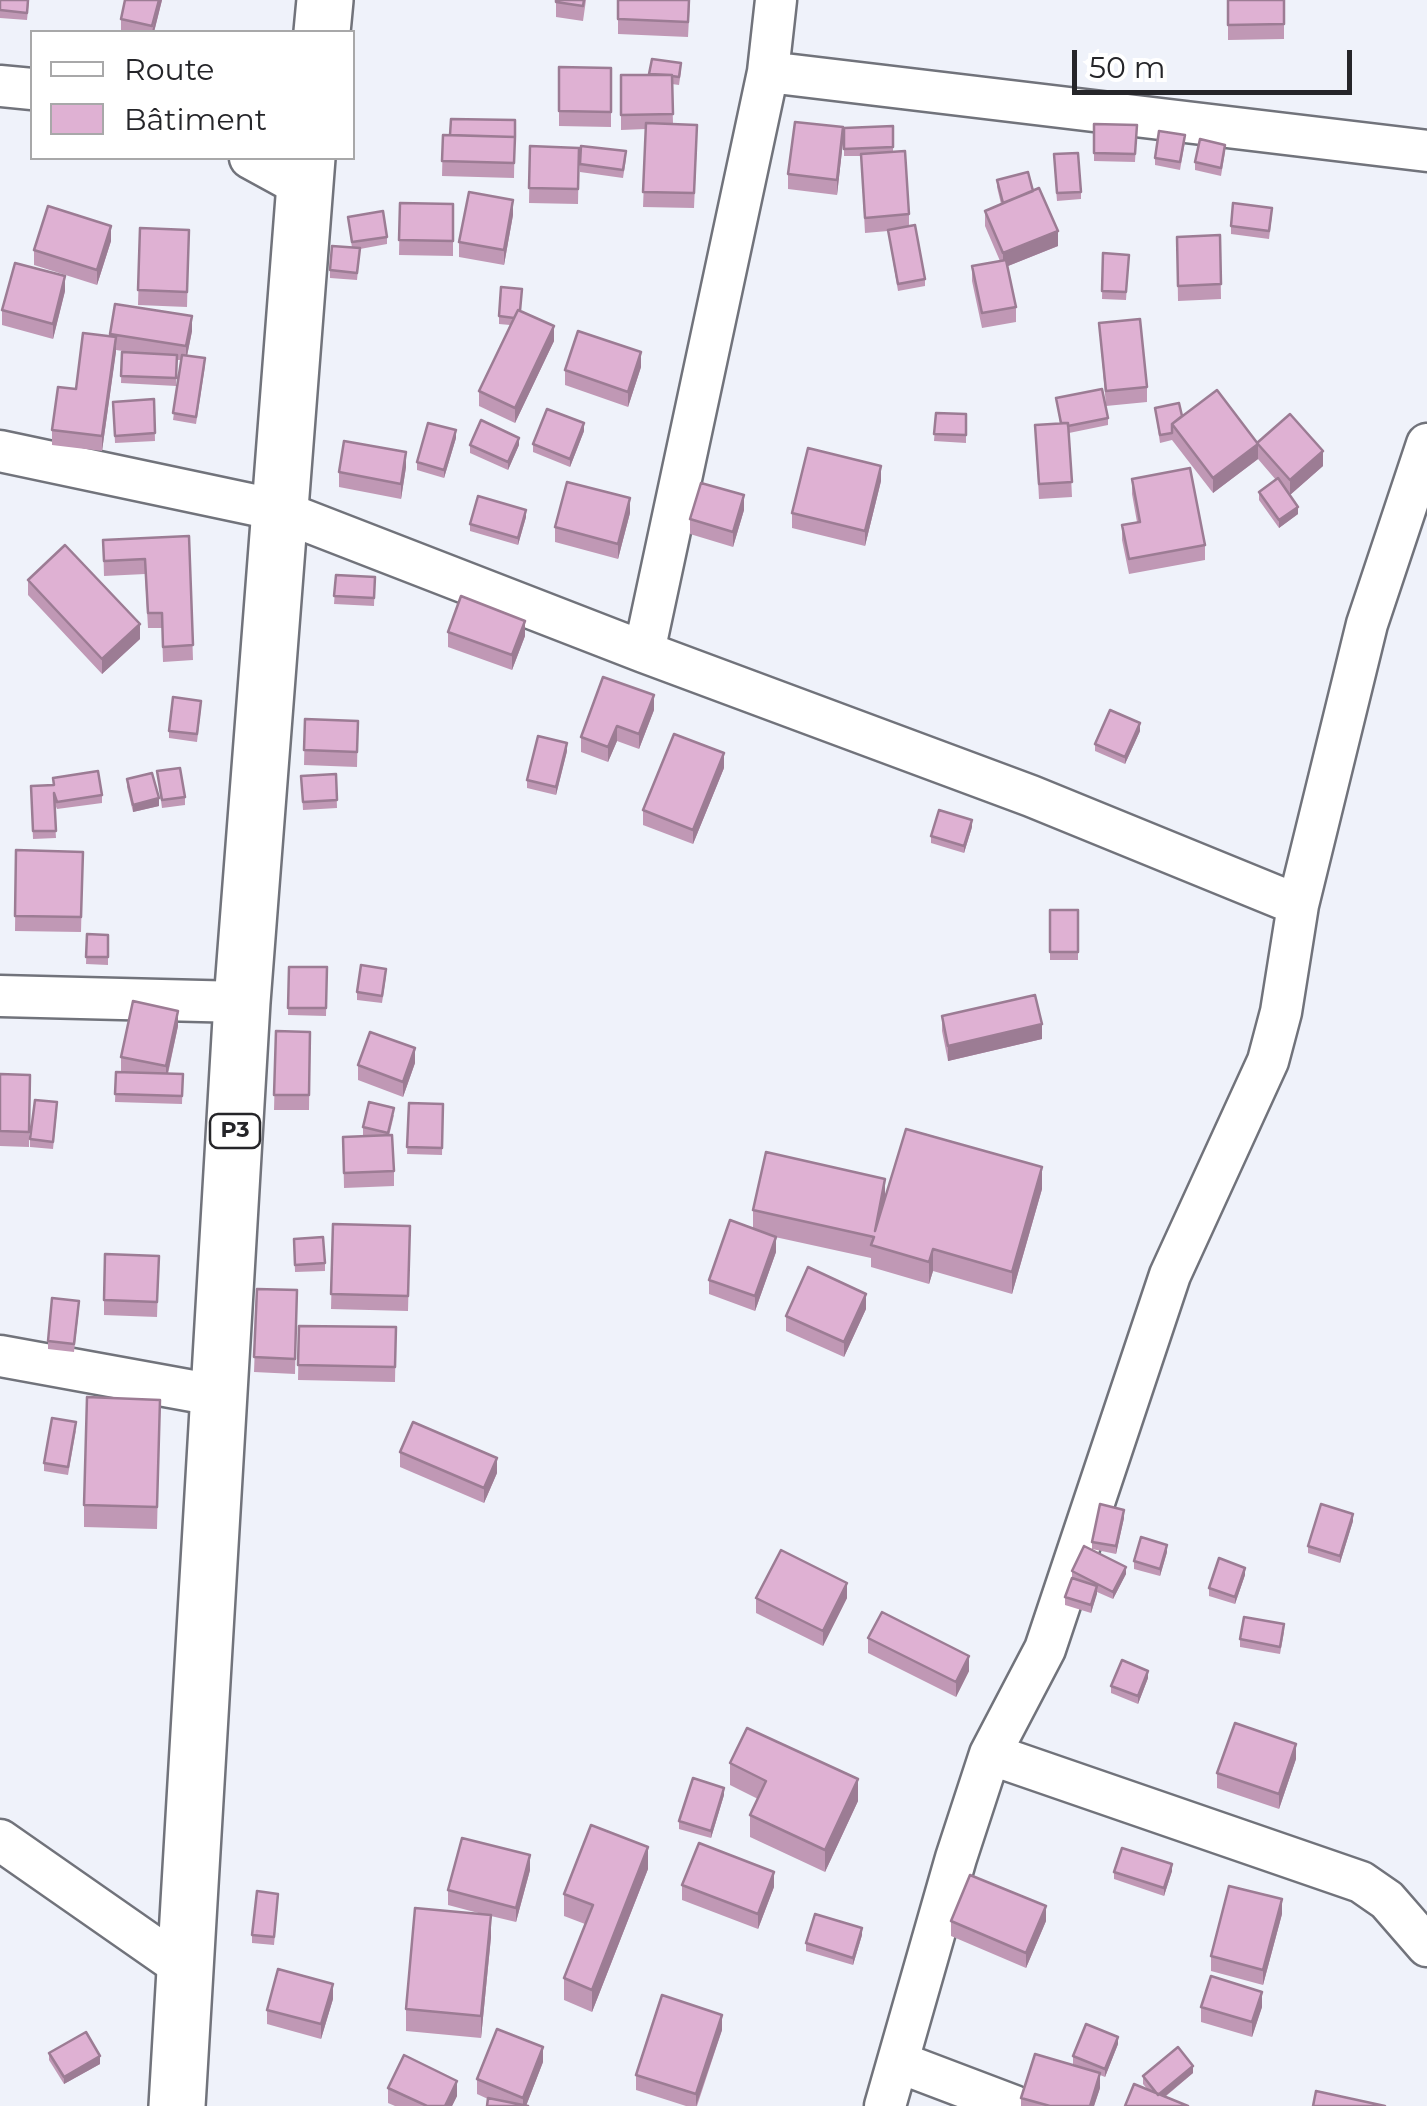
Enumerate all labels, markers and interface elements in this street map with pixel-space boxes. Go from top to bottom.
legend [30,30,355,160]
scale bar [1077,30,1357,92]
text: 50 m [1089,49,1166,86]
text: Route [124,51,214,88]
text: Bâtiment [124,101,267,138]
road number: P3 [210,1114,260,1148]

